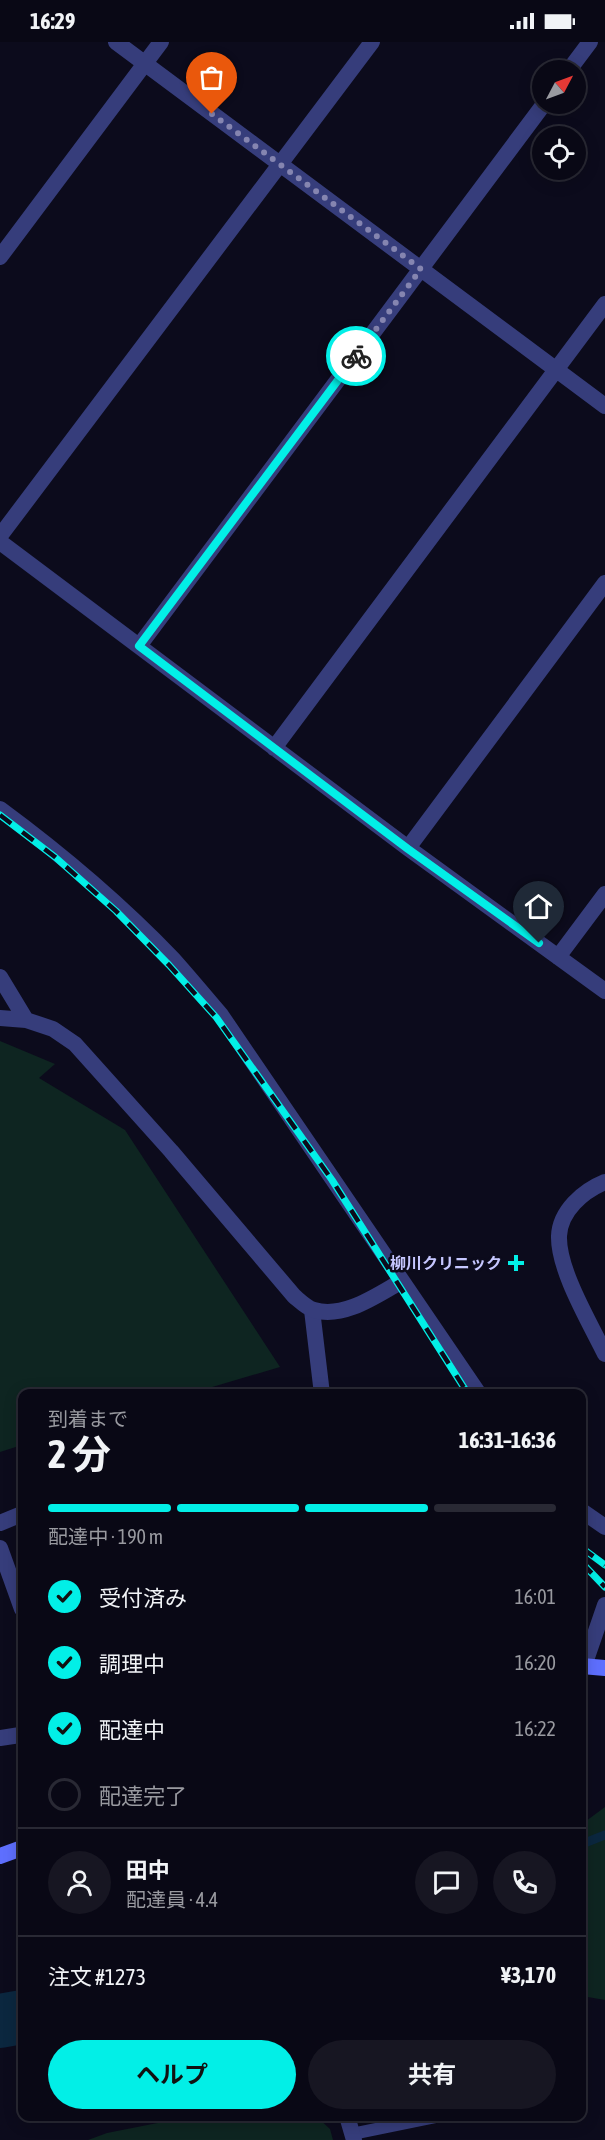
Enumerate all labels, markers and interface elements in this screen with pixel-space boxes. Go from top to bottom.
text: 16:29 [30,8,75,34]
pin [186,52,237,114]
north arrow [532,60,586,114]
map controls [532,60,586,180]
icon: bag [195,61,228,94]
button: locate [532,126,586,180]
courier [326,326,386,386]
icon: bike [340,340,373,373]
pin [513,881,564,943]
icon: home [522,890,555,923]
place label: 柳川クリニック [390,1254,502,1272]
marker: 柳川クリニック [507,1254,525,1272]
text: 到着まで [48,1407,128,1430]
text: 16:31–16:36 [459,1427,556,1453]
text: 2 分 [48,1432,111,1476]
text: 配達中 · 190 m [48,1525,163,1548]
icon: check [48,1580,81,1613]
text: 受付済み [99,1585,187,1611]
text: 16:01 [514,1585,556,1608]
icon: check [48,1646,81,1679]
text: 調理中 [99,1651,165,1677]
text: 16:20 [515,1651,556,1674]
icon: check [48,1712,81,1745]
text: 配達中 [99,1717,165,1743]
text: 16:22 [515,1717,556,1740]
text: 配達完了 [99,1783,187,1809]
button: person [48,1851,111,1914]
button: chat [415,1851,478,1914]
button: phone [493,1851,556,1914]
text: 田中 [126,1857,170,1883]
text: 配達員 · 4.4 [126,1888,218,1911]
text: ¥3,170 [501,1962,556,1988]
text: 注文 #1273 [48,1964,146,1990]
button: ヘルプ [48,2040,296,2109]
button: 共有 [308,2040,556,2109]

